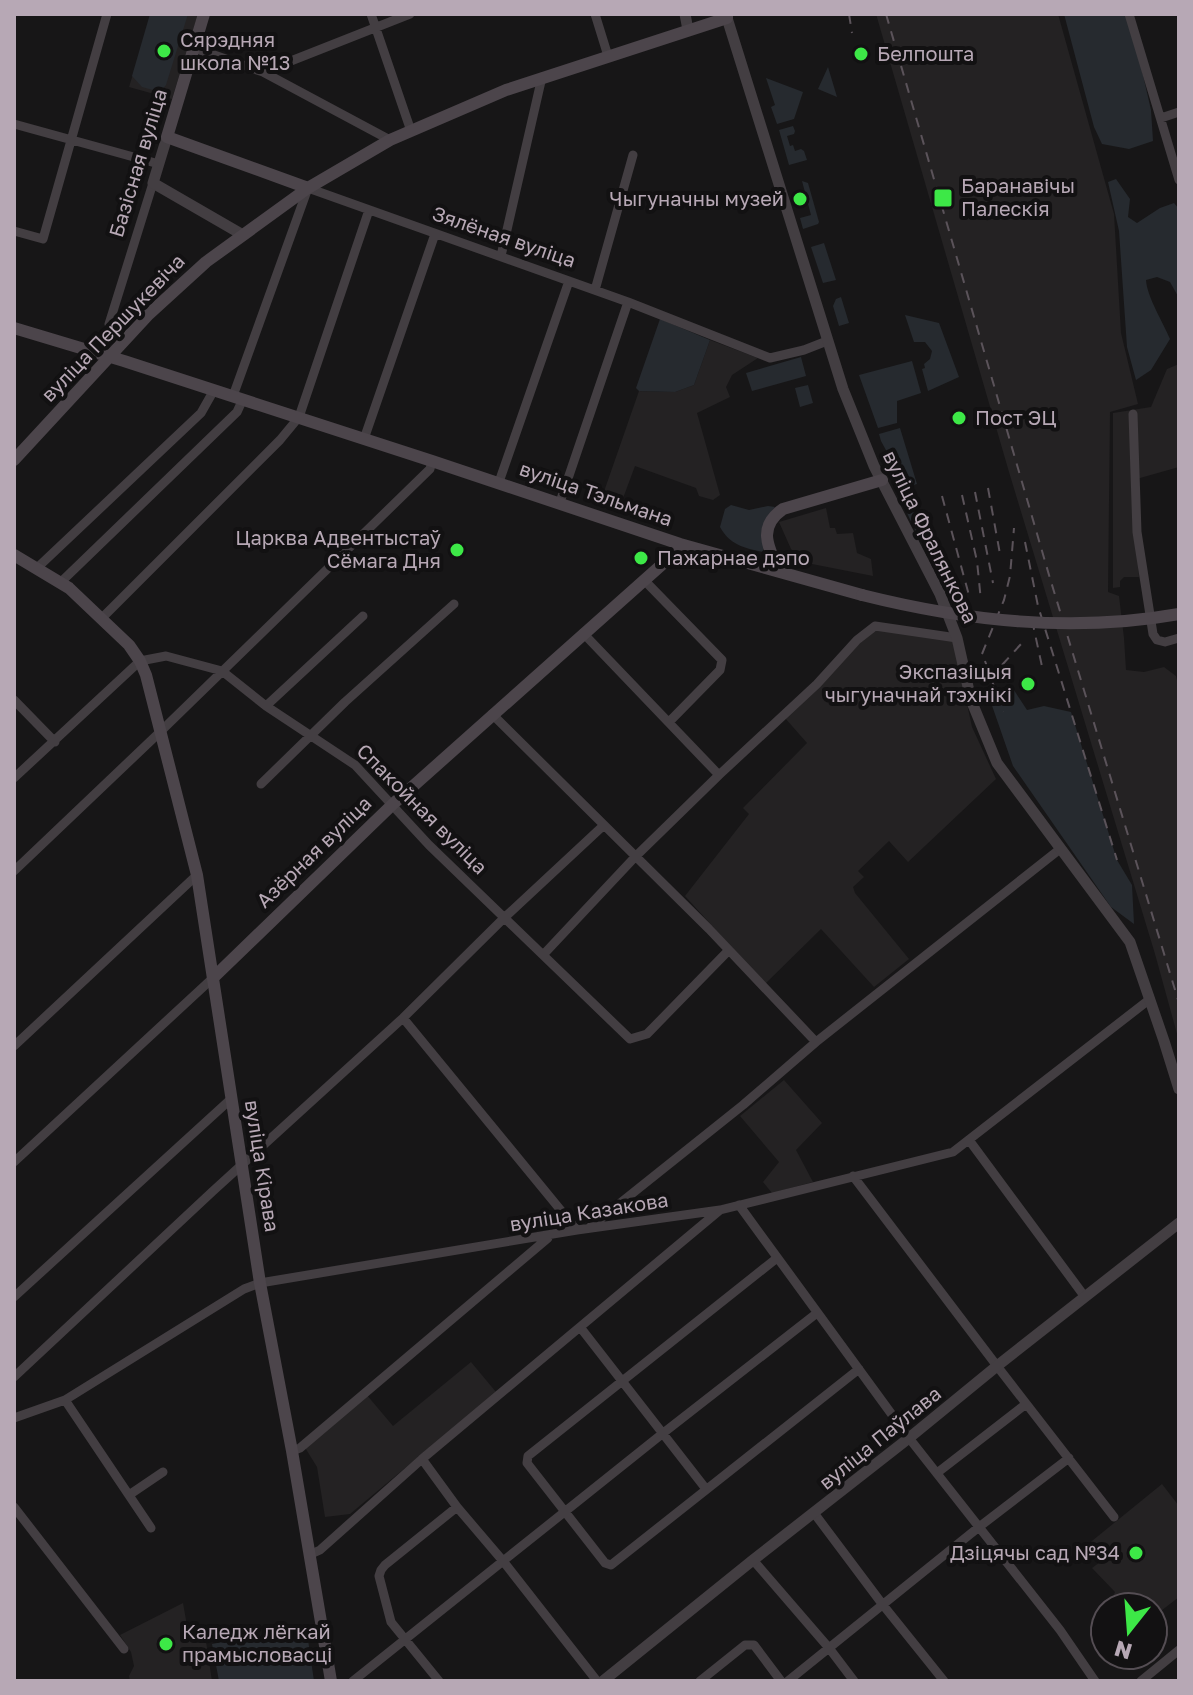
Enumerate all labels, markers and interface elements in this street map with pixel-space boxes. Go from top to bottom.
place label: Сярэдняя школа №13 [180,27,290,74]
place label: Белпошта [877,41,974,65]
marker: Сярэдняя школа №13 [155,42,173,60]
marker: Белпошта [852,45,870,63]
street label: Базісная вуліца [103,86,171,240]
place label: Баранавічы Палескія [961,173,1075,220]
place label: Чыгуначны музей [609,186,784,210]
marker: Баранавічы Палескія [932,187,954,209]
marker: Чыгуначны музей [791,190,809,208]
street label: Зялёная вуліца [430,200,579,272]
street label: вуліца Першукевіча [36,249,189,406]
place label: Пост ЭЦ [975,405,1057,429]
marker: Пост ЭЦ [950,409,968,427]
street label: вуліца Фралянкова [879,446,983,627]
street label: вуліца Тэльмана [517,456,676,531]
place label: Царква Адвентыстаў Сёмага Дня [235,525,441,572]
marker: Царква Адвентыстаў Сёмага Дня [448,541,466,559]
place label: Пажарнае дэпо [657,545,810,569]
marker: Пажарнае дэпо [632,549,650,567]
place label: Экспазіцыя чыгуначнай тэхнікі [825,659,1012,706]
marker: Экспазіцыя чыгуначнай тэхнікі [1019,675,1037,693]
street label: Спакойная вуліца [352,738,493,879]
street label: Азёрная вуліца [251,790,376,912]
street label: вуліца Кірава [241,1098,285,1234]
street label: вуліца Казакова [508,1187,670,1235]
street label: вуліца Паўлава [814,1381,945,1494]
place label: Дзіцячы сад №34 [950,1540,1120,1564]
marker: Дзіцячы сад №34 [1127,1544,1145,1562]
north arrow [1089,1591,1169,1671]
place label: Каледж лёгкай прамысловасці [182,1619,332,1666]
marker: Каледж лёгкай прамысловасці [157,1635,175,1653]
text: N [1111,1635,1135,1666]

